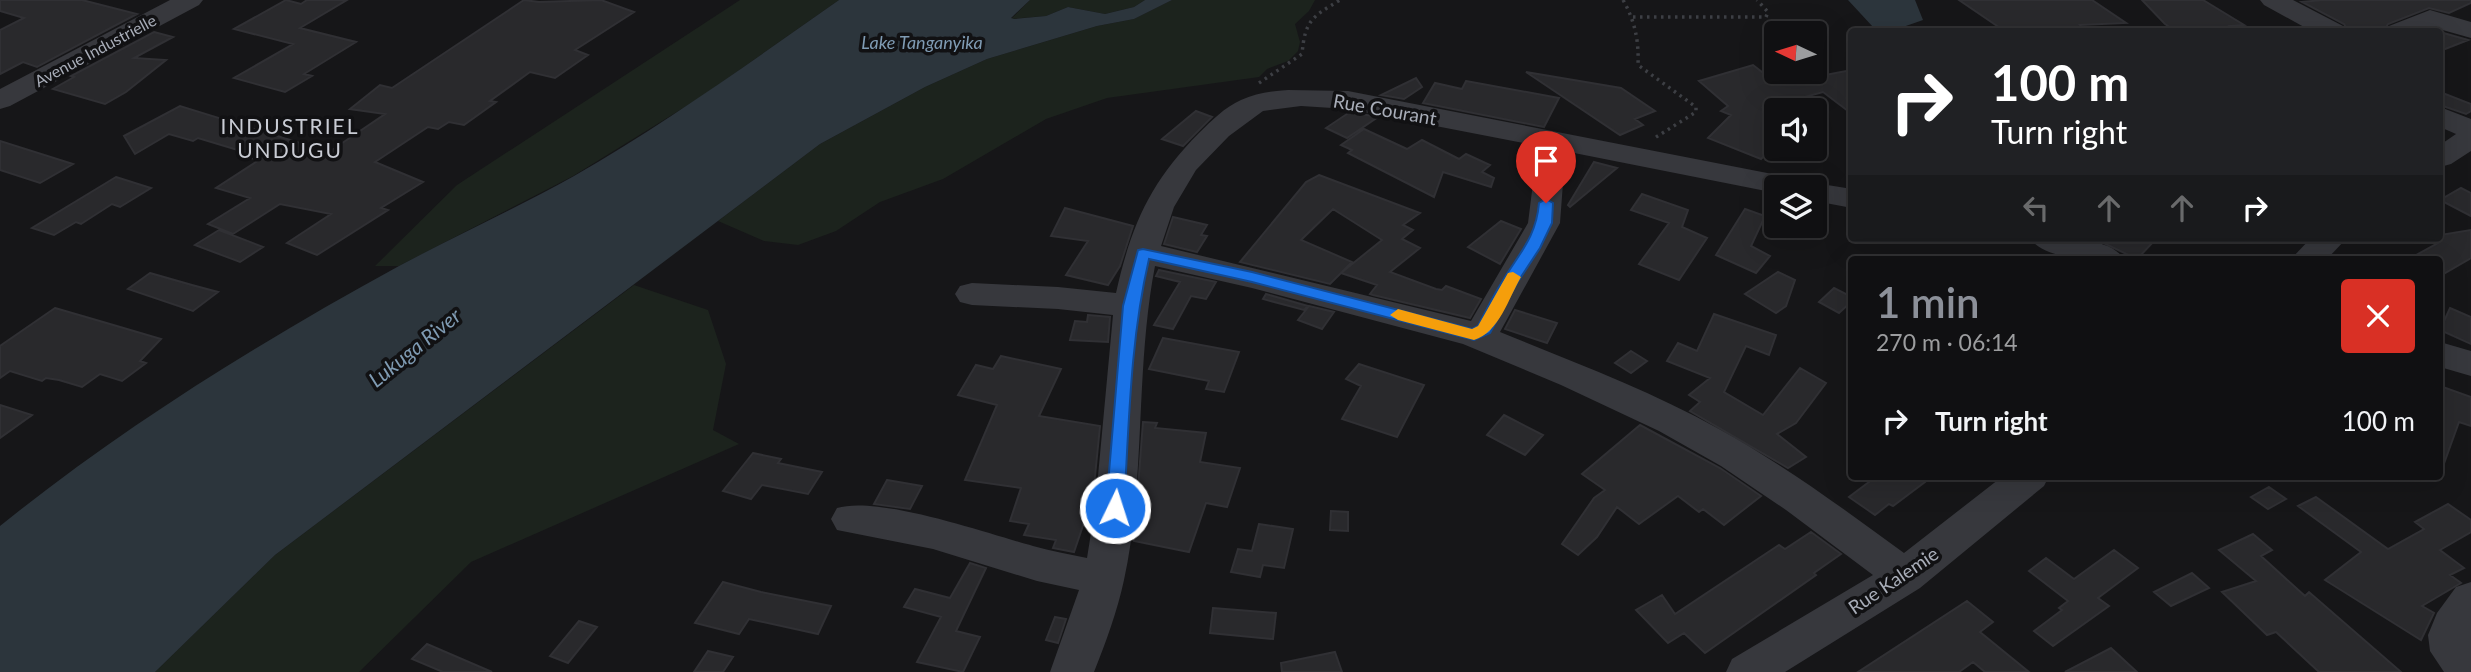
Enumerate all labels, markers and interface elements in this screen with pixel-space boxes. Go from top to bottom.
street label: Avenue Industrielle [31,10,159,90]
north arrow [1764,21,1827,84]
map controls [1764,21,1827,238]
water label: Lake Tanganyika [861,31,983,53]
text: 100 m [1991,53,2129,111]
icon: right [1876,56,1967,147]
street label: Rue Courant [1332,89,1439,129]
button: sound [1764,98,1827,161]
text: Turn right [1991,112,2127,151]
district label: INDUSTRIEL UNDUGU [220,113,360,162]
pin [1516,131,1576,203]
icon: arrive [1527,142,1565,180]
button: layers [1764,175,1827,238]
icon: left [2017,189,2055,227]
icon: ahead [2090,189,2128,227]
icon: ahead [2163,189,2201,227]
icon: right [2236,189,2274,227]
text: 1 min [1876,277,1980,327]
button: close [2341,279,2415,353]
water label: Lukuga River [363,302,466,392]
text: 270 m · 06:14 [1876,328,2018,356]
icon: right [1876,402,1914,440]
text: Turn right [1935,405,2048,437]
text: 100 m [2342,405,2415,437]
position arrow [1078,471,1152,545]
street label: Rue Kalemie [1844,541,1942,619]

